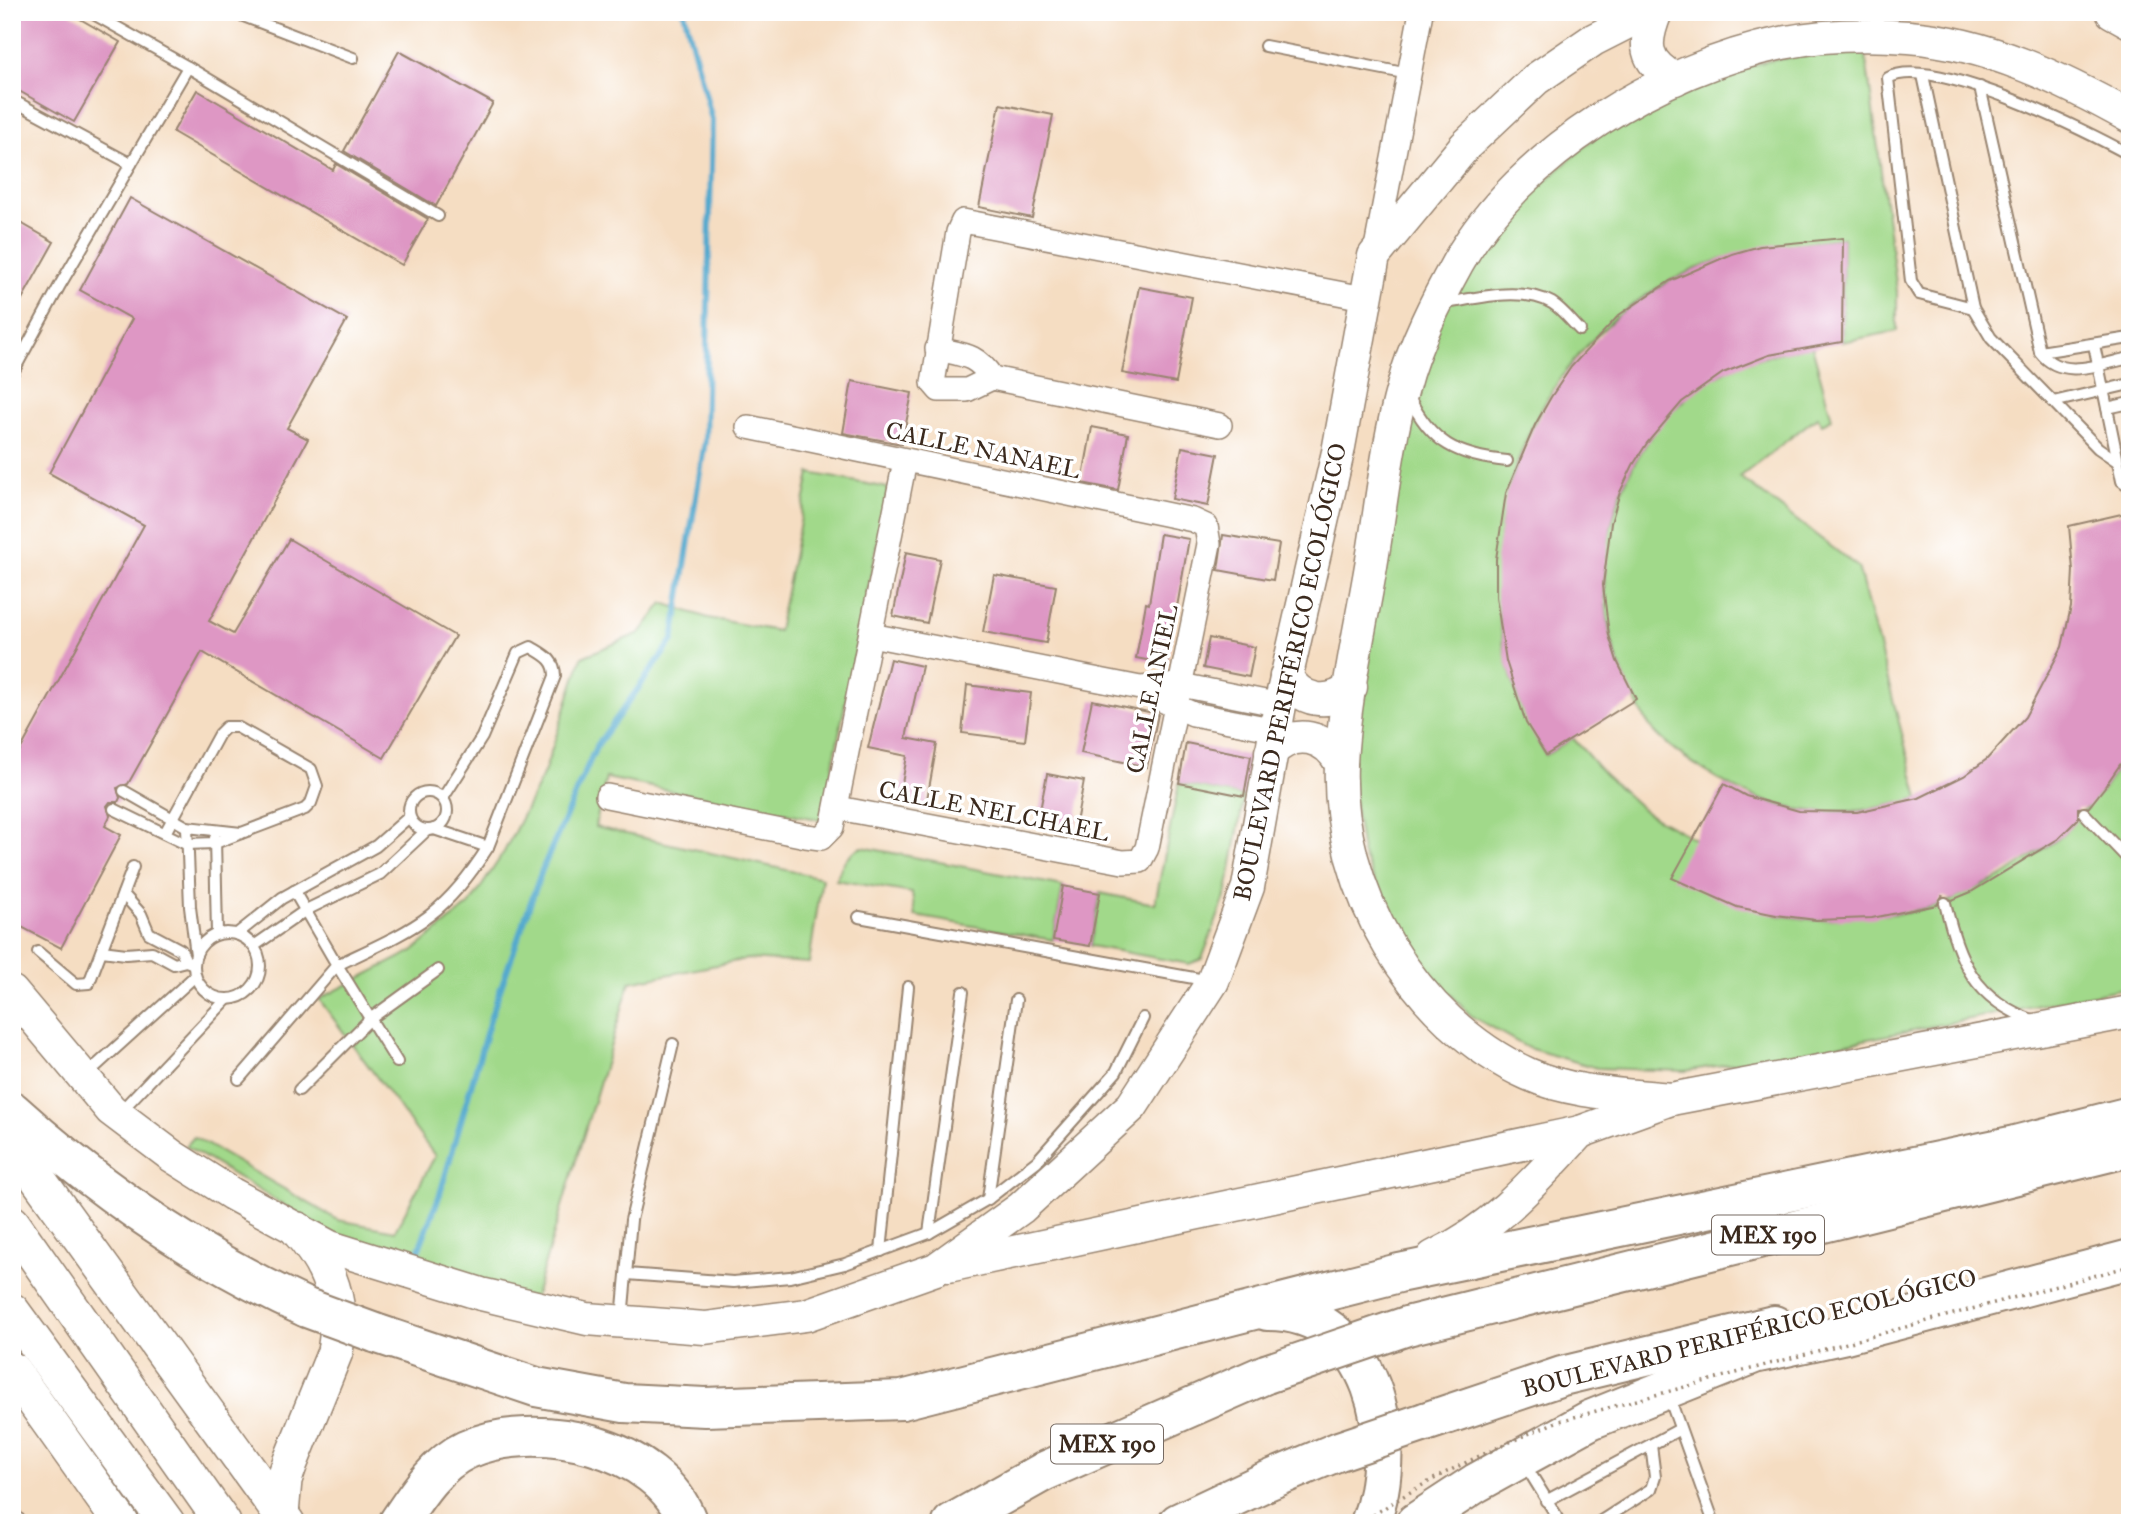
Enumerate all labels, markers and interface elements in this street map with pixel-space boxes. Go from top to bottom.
street label: CALLE NANAEL [883,415,1083,485]
street label: BOULEVARD PERIFÉRICO ECOLÓGICO [1227,440,1353,904]
street label: CALLE ANIEL [1119,601,1185,776]
street label: CALLE NELCHAEL [876,774,1112,848]
road number: MEX 190 [1712,1216,1824,1254]
street label: BOULEVARD PERIFÉRICO ECOLÓGICO [1519,1262,1979,1404]
road number: MEX 190 [1051,1424,1163,1464]

